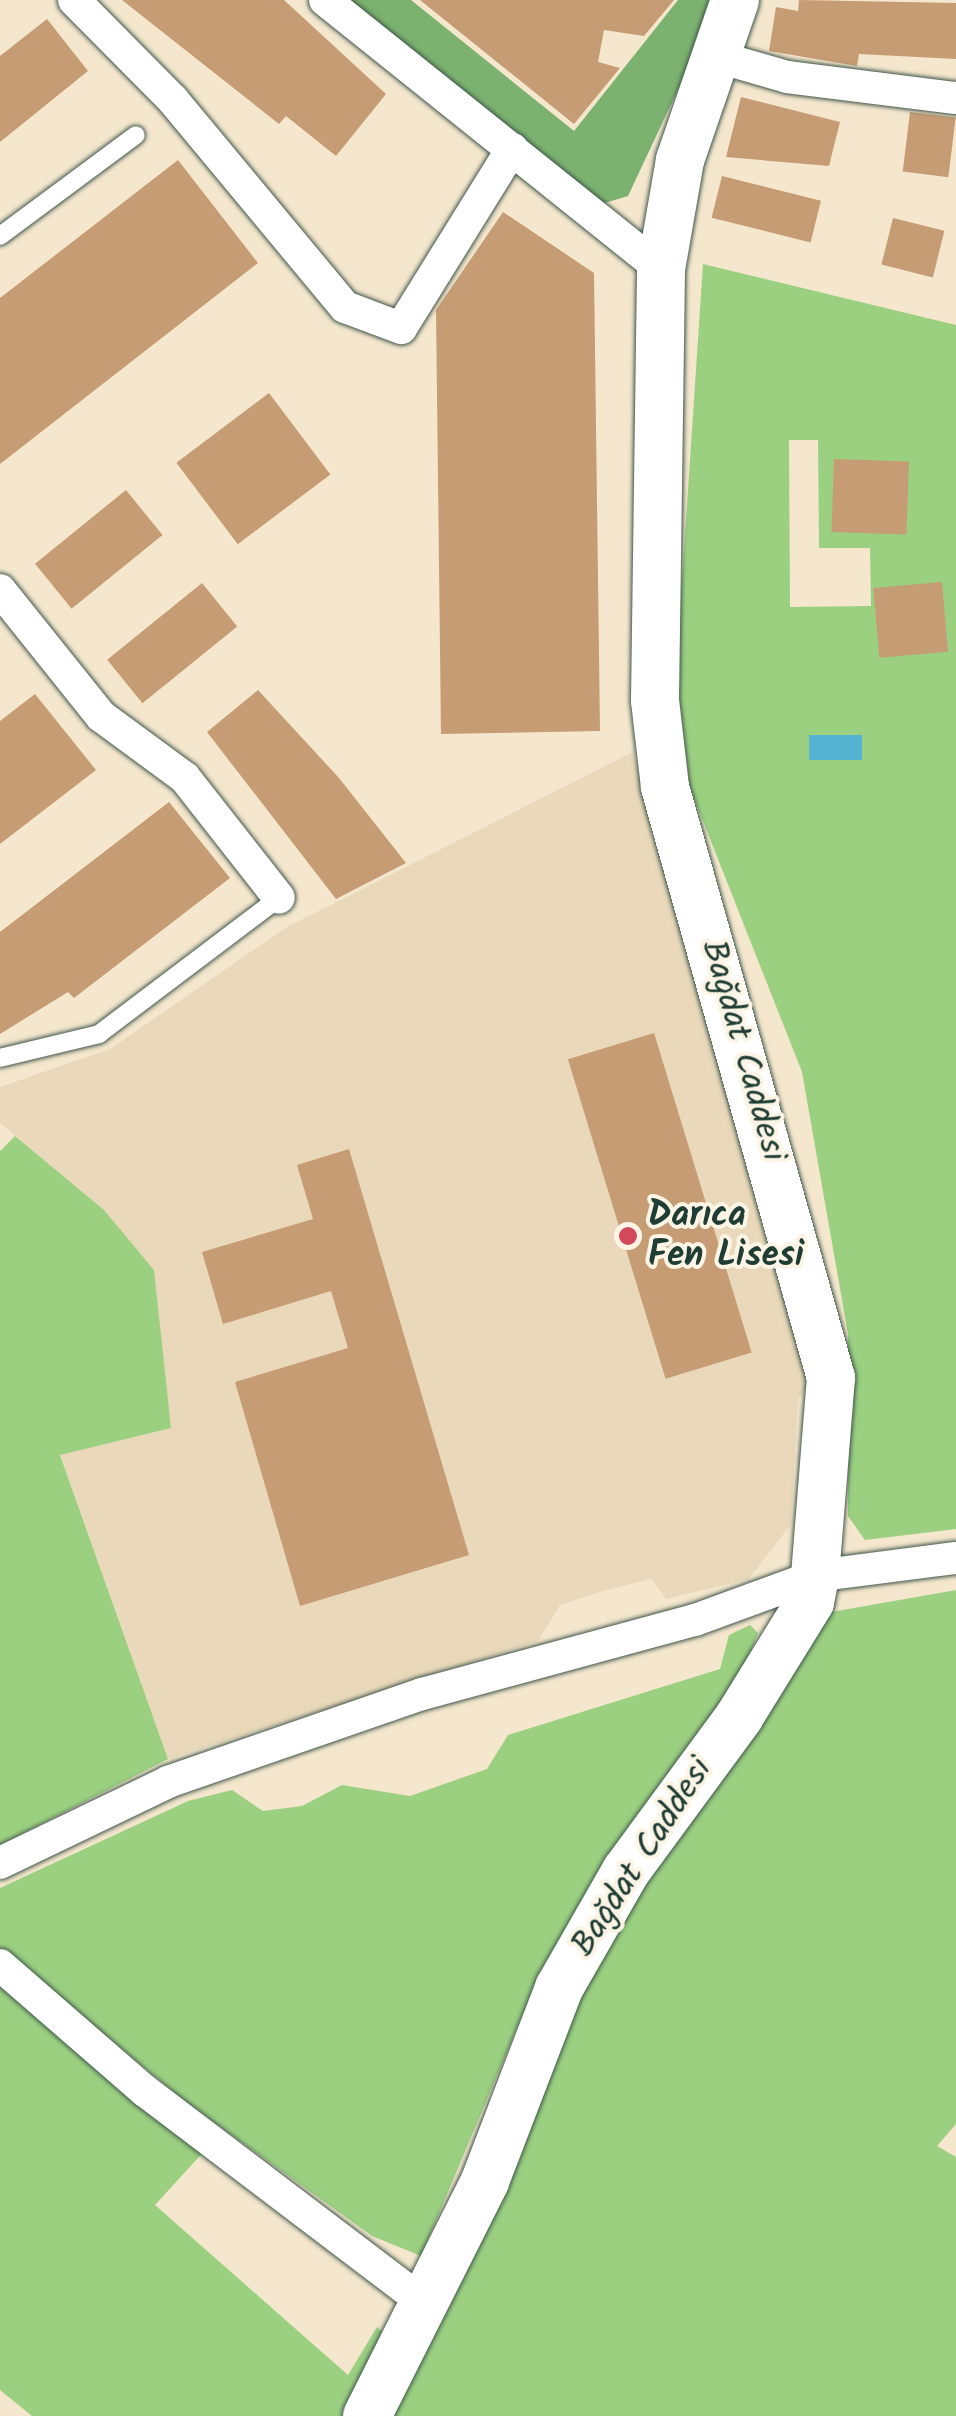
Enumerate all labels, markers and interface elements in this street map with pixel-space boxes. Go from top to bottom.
street label: Bağdat Caddesi [690,936,794,1166]
place label: Darıca Fen Lisesi [648,1195,804,1277]
marker: Darıca Fen Lisesi [617,1225,639,1247]
street label: Bağdat Caddesi [563,1751,723,1965]

